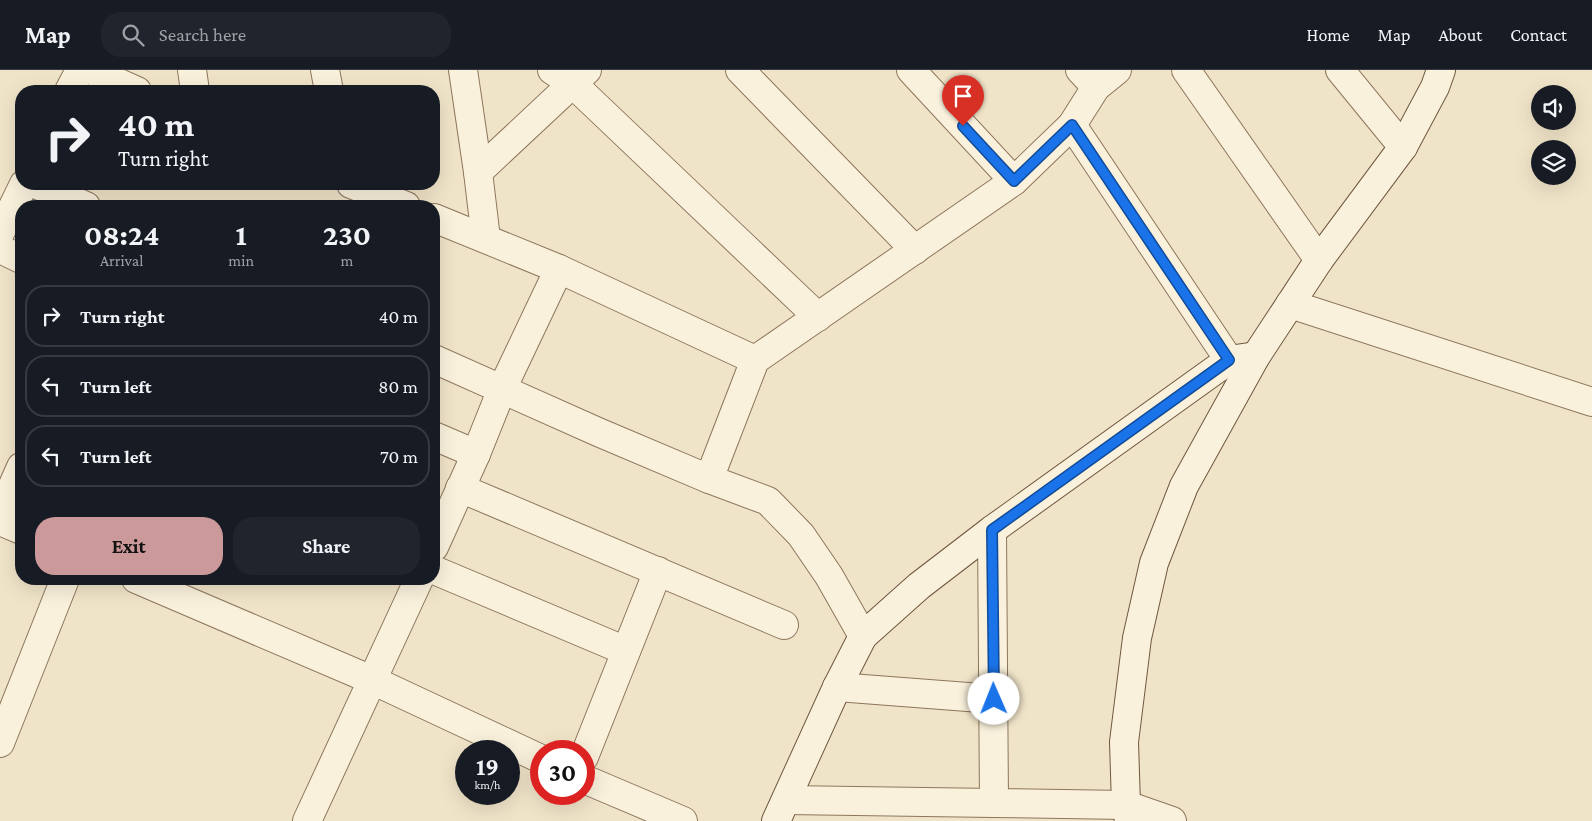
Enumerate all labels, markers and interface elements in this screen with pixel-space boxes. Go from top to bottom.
search box [101,12,451,57]
text: Map [25,21,71,48]
icon: search [119,21,147,49]
text: Search here [159,24,246,45]
text: Home [1307,25,1350,45]
text: Map [1378,25,1410,45]
text: About [1438,25,1482,45]
text: Contact [1510,25,1567,45]
pin [942,75,984,126]
icon: arrive [949,82,977,110]
map controls [1531,85,1576,185]
button: sound [1531,85,1576,130]
icon: right [35,105,100,170]
text: 40 m [118,105,195,144]
button: layers [1531,140,1576,185]
text: Turn right [118,146,209,171]
text: 08:24 [84,218,159,251]
text: 1 [236,218,247,251]
text: 230 [323,218,371,251]
text: Arrival [100,252,143,269]
text: min [228,252,254,269]
text: m [341,252,353,269]
icon: right [37,302,65,330]
text: Turn right [80,306,165,327]
text: 40 m [379,306,418,327]
icon: left [37,372,65,400]
text: Turn left [80,376,152,397]
text: 80 m [378,376,418,397]
icon: left [37,442,65,470]
text: Turn left [80,446,152,467]
text: 70 m [380,446,418,467]
button: Exit [35,517,223,575]
button: Share [233,517,420,575]
position arrow [967,672,1019,724]
speed limit sign: 30 [530,740,595,805]
text: 19 [476,753,499,780]
text: km/h [475,778,500,792]

